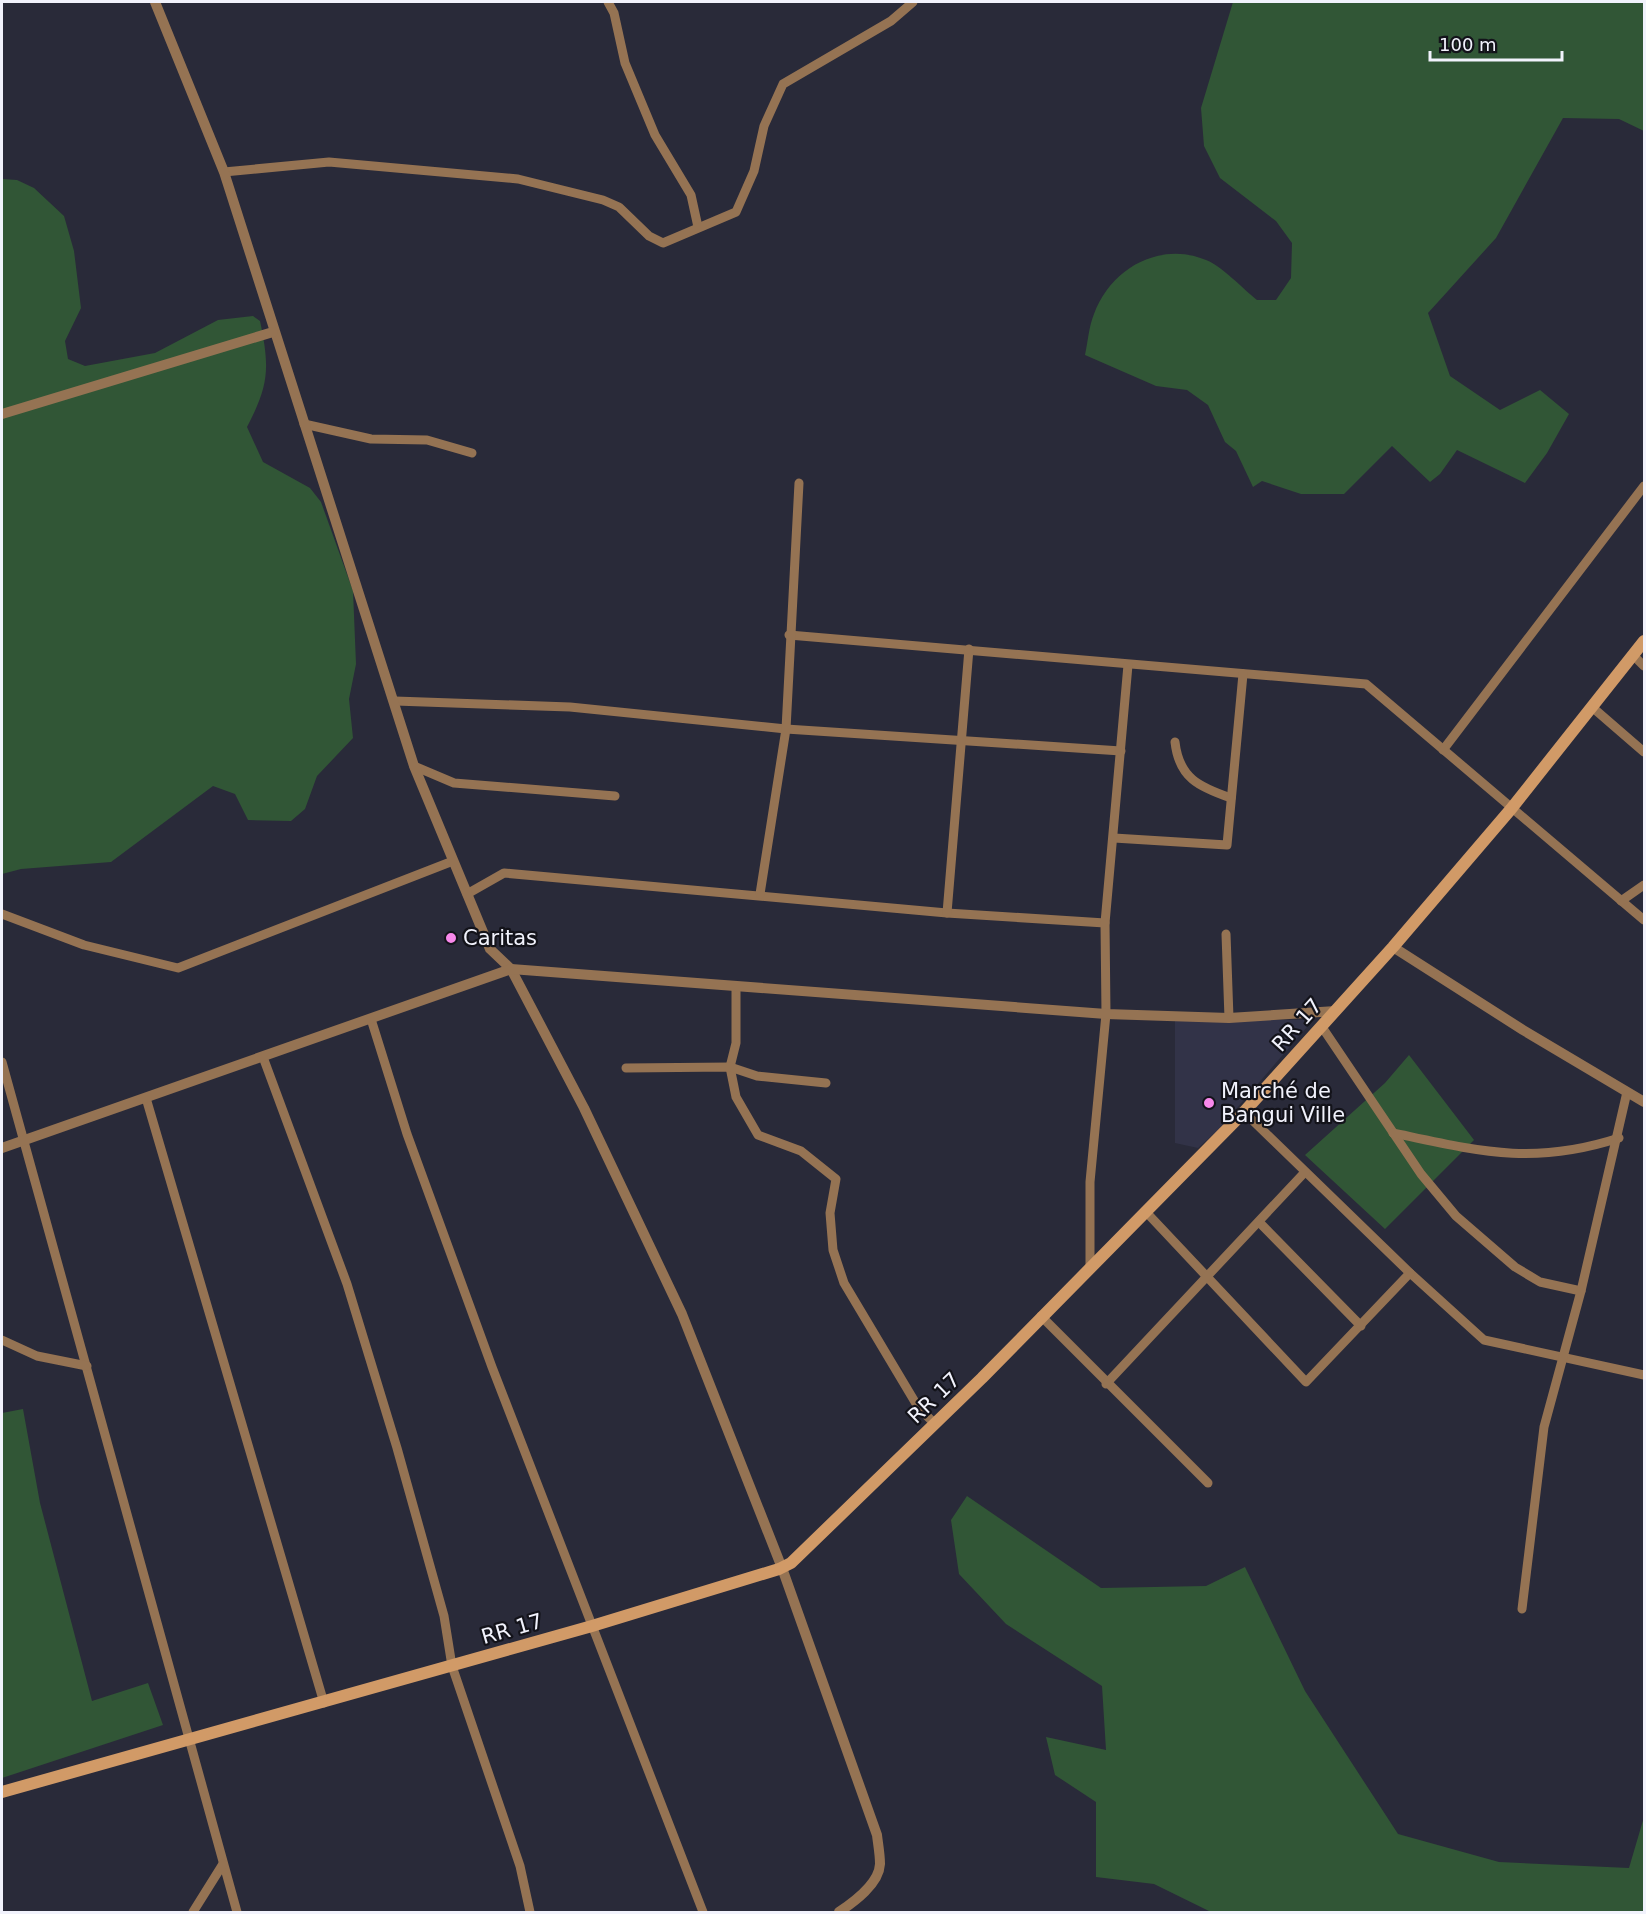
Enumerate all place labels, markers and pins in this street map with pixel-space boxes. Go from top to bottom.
place label: Caritas [463,926,537,950]
marker: Caritas [444,931,458,945]
place label: Marché de Bangui Ville [1221,1079,1345,1127]
marker: Marché de Bangui Ville [1202,1096,1216,1110]

